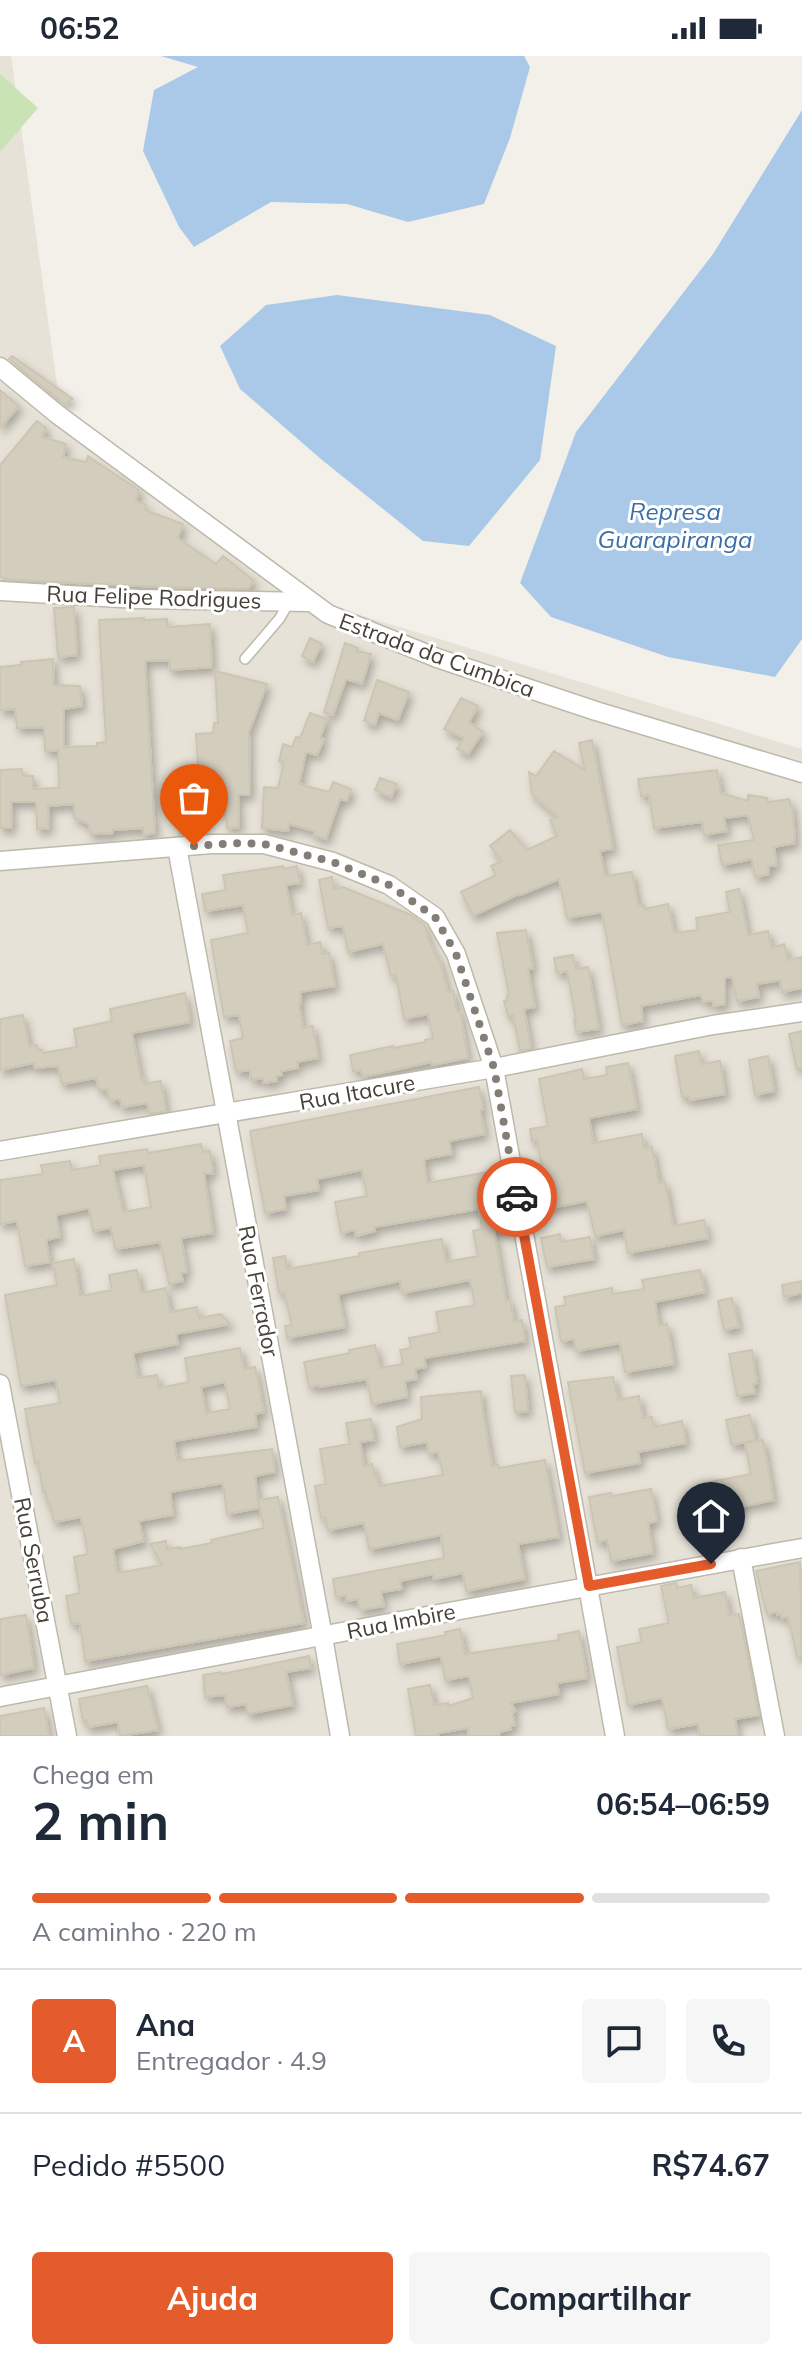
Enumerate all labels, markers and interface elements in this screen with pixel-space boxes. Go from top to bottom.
text: 06:52 [40,9,119,47]
water label: Represa Guarapiranga [598,496,752,554]
street label: Rua Felipe Rodrigues [46,579,262,615]
street label: Estrada da Cumbica [335,607,539,703]
pin [160,764,228,846]
icon: bag [172,776,216,820]
street label: Rua Itacure [297,1068,417,1116]
courier [477,1157,557,1237]
icon: car [495,1175,539,1219]
street label: Rua Ferrador [233,1223,285,1359]
pin [677,1482,745,1564]
icon: home [689,1494,733,1538]
street label: Rua Serruba [8,1495,60,1625]
street label: Rua Imbire [344,1597,458,1645]
text: Chega em [32,1758,154,1791]
text: 06:54–06:59 [596,1785,770,1823]
text: 2 min [32,1788,169,1853]
text: A caminho · 220 m [32,1915,257,1948]
button: chat [582,1999,666,2083]
button: phone [686,1999,770,2083]
text: Ana [136,2006,195,2044]
text: A [63,2022,85,2060]
text: Entregador · 4.9 [136,2044,327,2077]
text: Pedido #5500 [32,2146,225,2184]
text: R$74.67 [652,2146,770,2184]
button: Ajuda [32,2252,393,2344]
button: Compartilhar [409,2252,770,2344]

